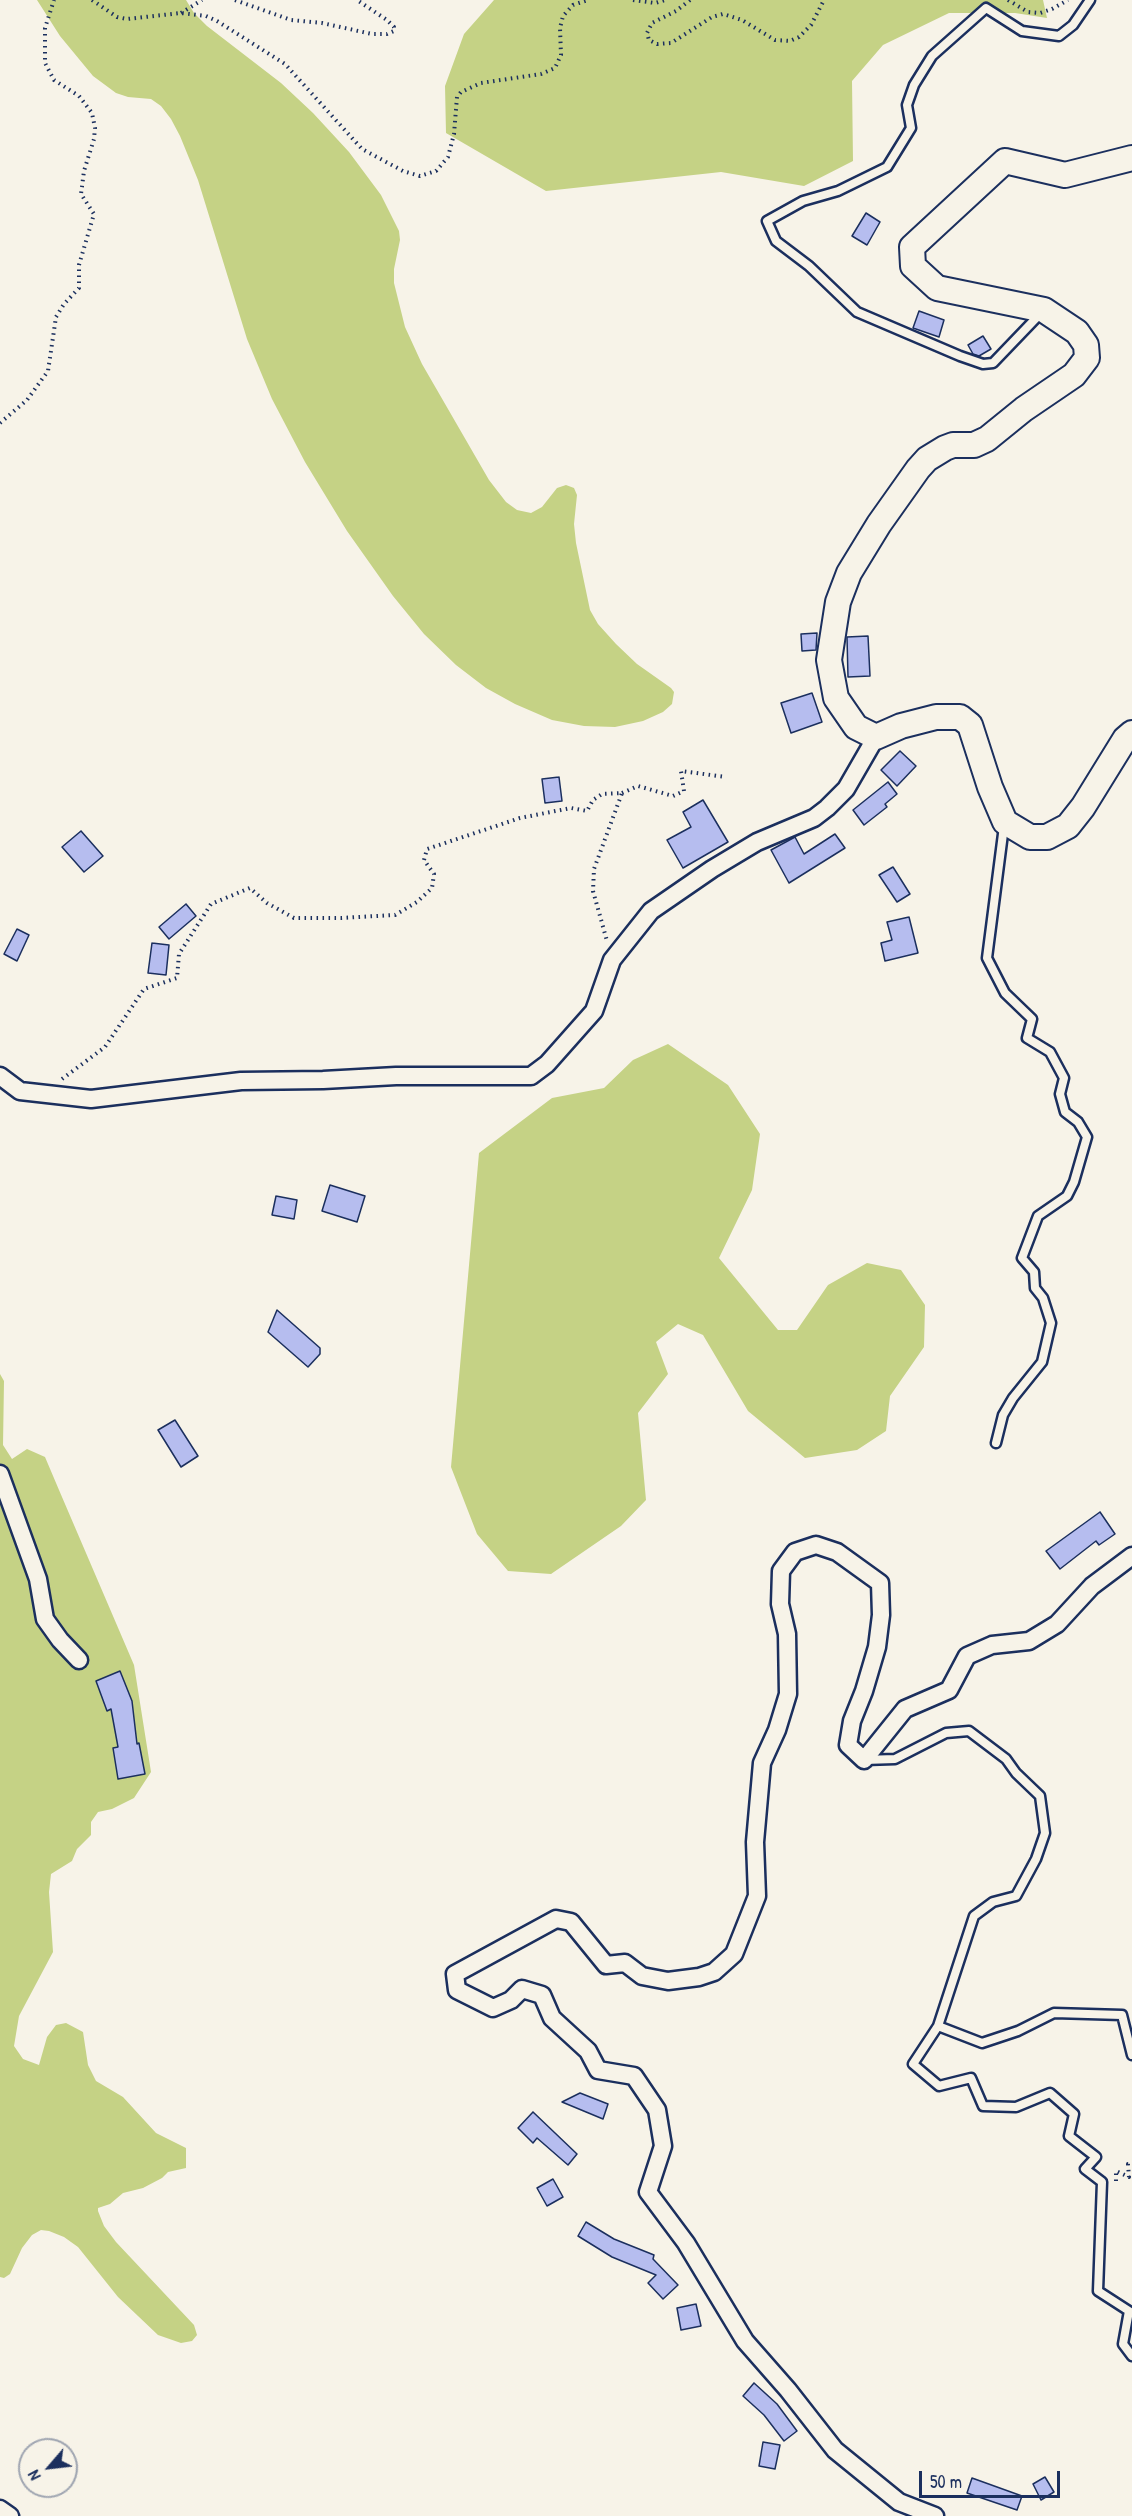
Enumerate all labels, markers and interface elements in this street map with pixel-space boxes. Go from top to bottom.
north arrow [18,2438,78,2498]
scale bar [922,2459,1063,2497]
text: N [22,2467,46,2484]
text: 50 m [930,2469,962,2494]

